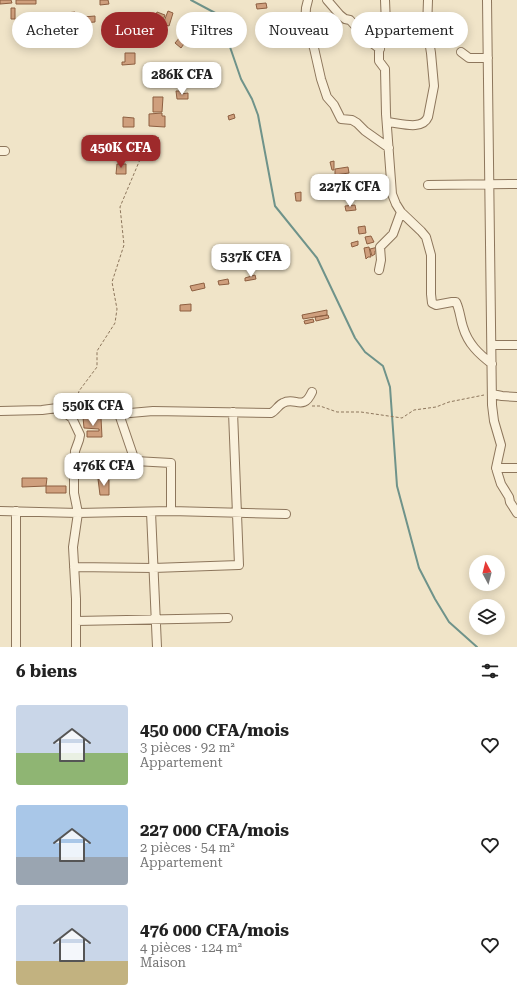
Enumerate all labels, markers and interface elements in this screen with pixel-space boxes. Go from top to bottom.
chip: Acheter [12,12,93,48]
chip: Louer [101,12,168,48]
chip: Filtres [176,12,247,48]
chip: Nouveau [255,12,343,48]
chip: Appartement [351,12,468,48]
pin: 286K CFA [141,62,223,96]
text: 286K CFA [151,67,213,82]
pin: 450K CFA [80,135,162,169]
text: 450K CFA [90,140,152,155]
pin: 227K CFA [309,174,391,208]
text: 227K CFA [319,179,381,194]
pin: 537K CFA [210,244,292,278]
text: 537K CFA [220,249,282,264]
pin: 550K CFA [52,393,134,427]
text: 550K CFA [62,398,124,413]
pin: 476K CFA [63,453,145,487]
text: 476K CFA [73,458,135,473]
north arrow [469,555,505,591]
map controls [469,555,505,635]
button: layers [469,599,505,635]
icon: filters [479,660,501,682]
text: 6 biens [16,661,77,681]
text: 450 000 CFA/mois [140,720,289,740]
icon: home [48,721,96,769]
icon: heart [479,734,501,756]
text: 3 pièces · 92 m² [140,740,235,755]
text: Appartement [140,755,223,770]
text: 227 000 CFA/mois [140,820,289,840]
icon: home [48,821,96,869]
icon: heart [479,834,501,856]
text: 2 pièces · 54 m² [140,840,235,855]
text: Appartement [140,855,223,870]
text: 476 000 CFA/mois [140,920,289,940]
icon: home [48,921,96,969]
icon: heart [479,934,501,956]
text: 4 pièces · 124 m² [140,940,242,955]
text: Maison [140,955,186,970]

